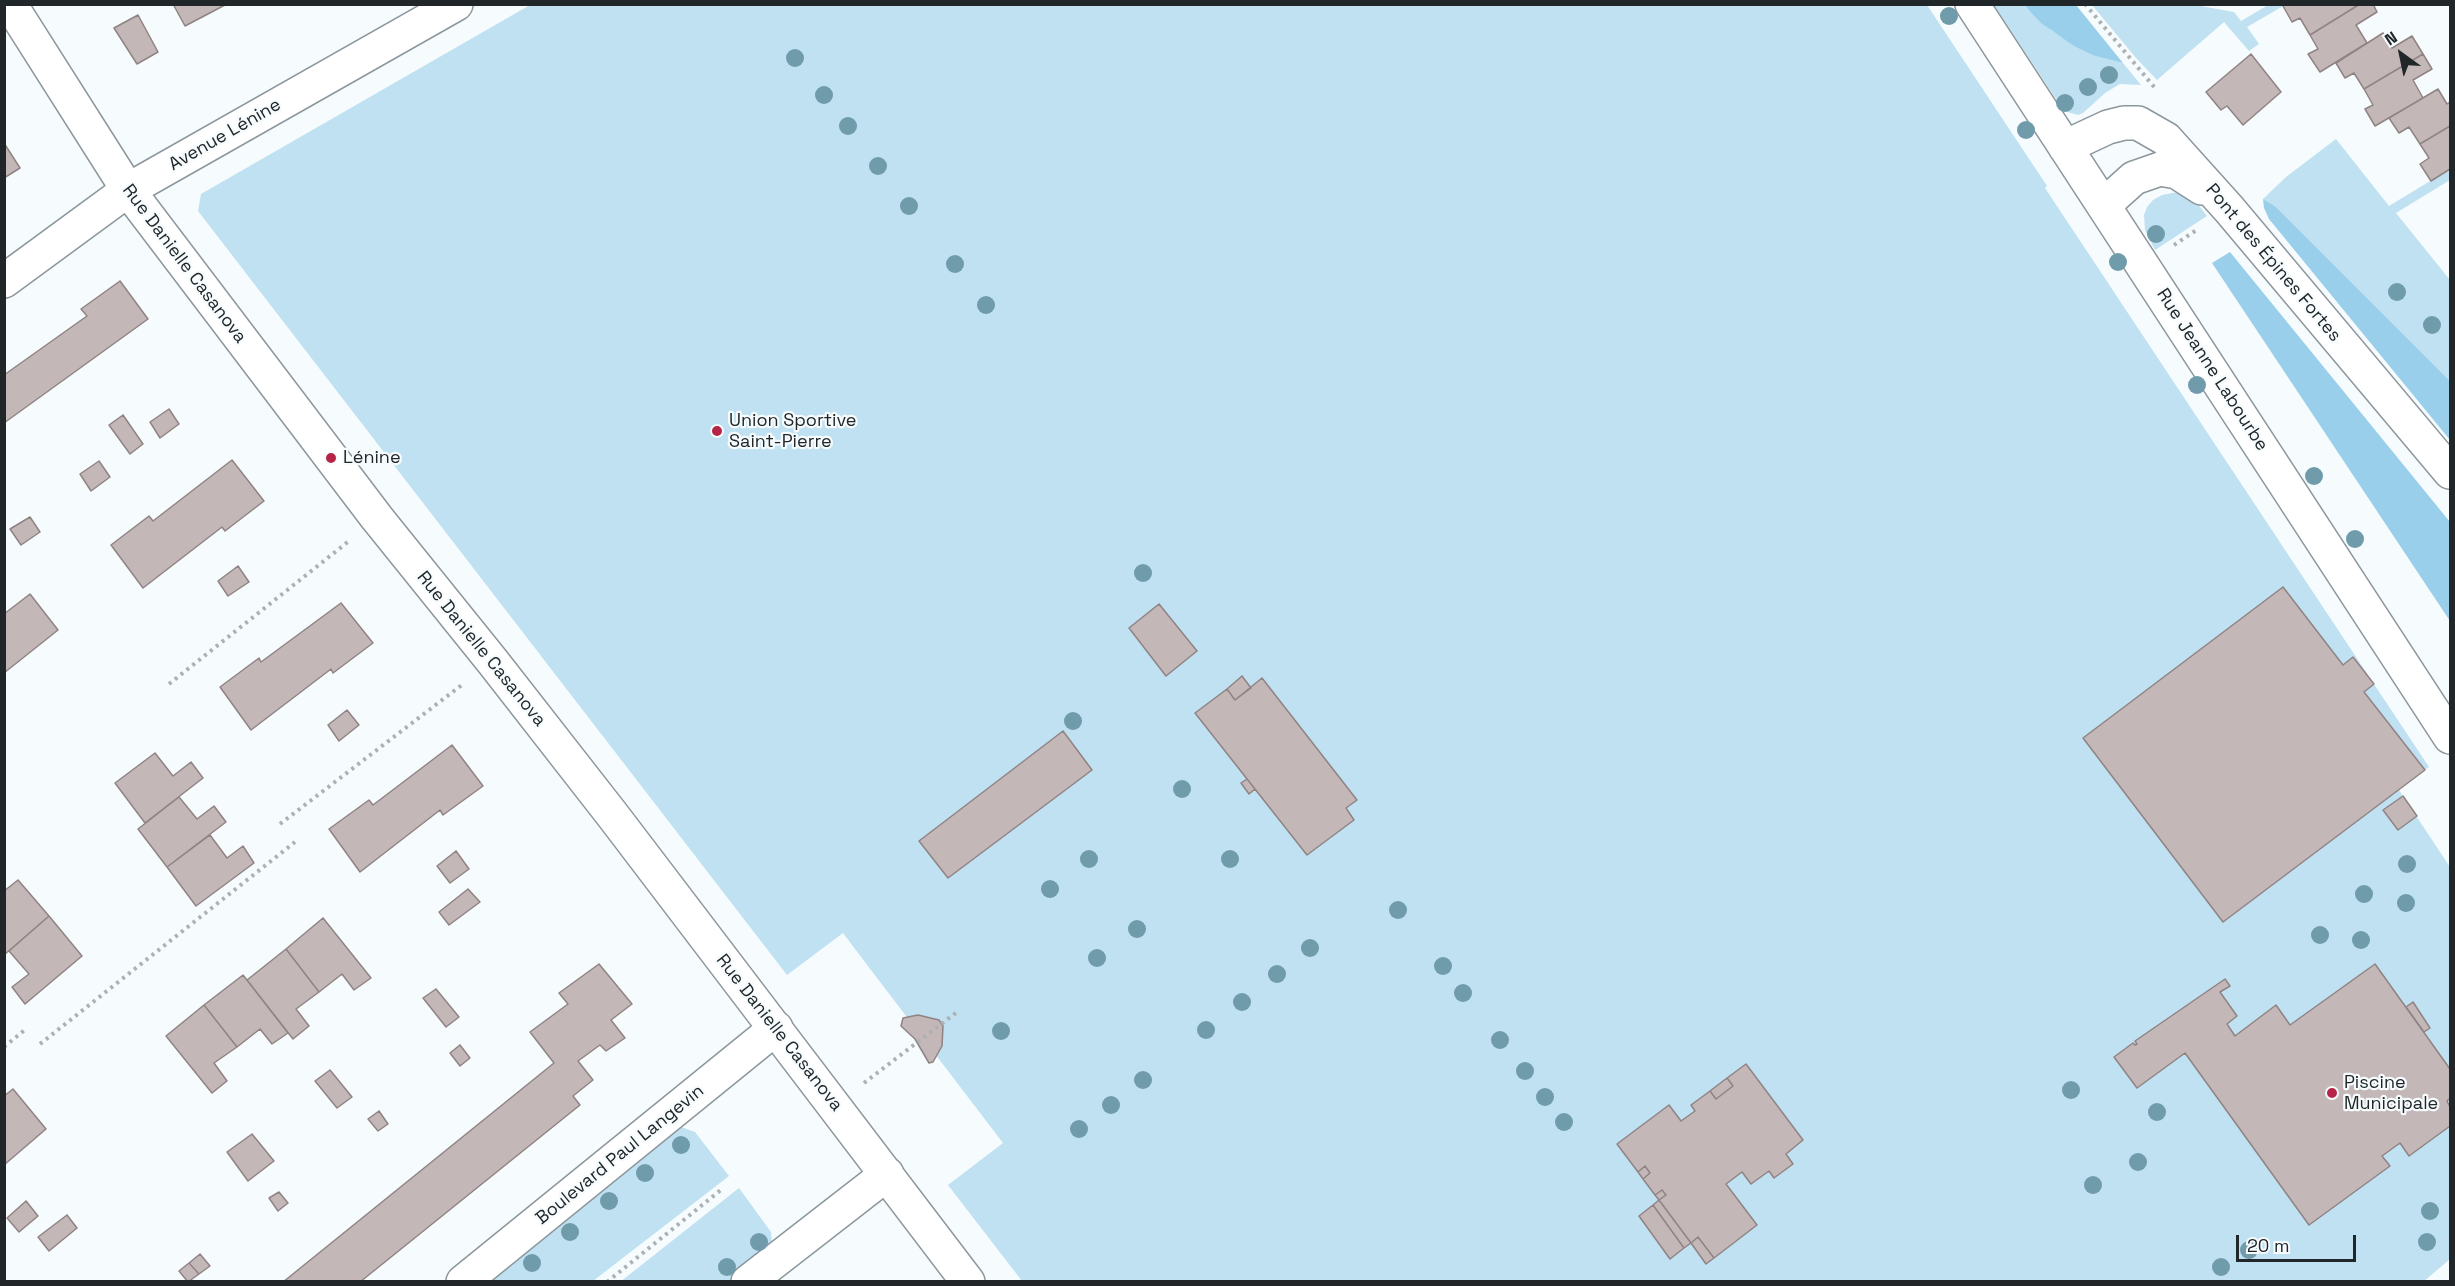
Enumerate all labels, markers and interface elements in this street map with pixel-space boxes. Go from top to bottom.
north arrow [2371,24,2431,84]
text: N [2381,27,2401,50]
street label: Avenue Lénine [165,94,285,176]
street label: Rue Danielle Casanova [117,180,251,348]
street label: Pont des Épines Fortes [2201,180,2345,346]
street label: Rue Jeanne Labourbe [2151,285,2273,455]
place label: Union Sportive Saint-Pierre [729,410,856,452]
marker: Union Sportive Saint-Pierre [710,424,724,438]
place label: Lénine [343,447,401,469]
marker: Lénine [324,451,338,465]
street label: Rue Danielle Casanova [412,567,550,731]
street label: Rue Danielle Casanova [711,950,847,1116]
place label: Piscine Municipale [2344,1072,2438,1114]
street label: Boulevard Paul Langevin [532,1080,708,1230]
marker: Piscine Municipale [2325,1086,2339,1100]
scale bar [2239,1223,2359,1261]
text: 20 m [2247,1234,2290,1257]

